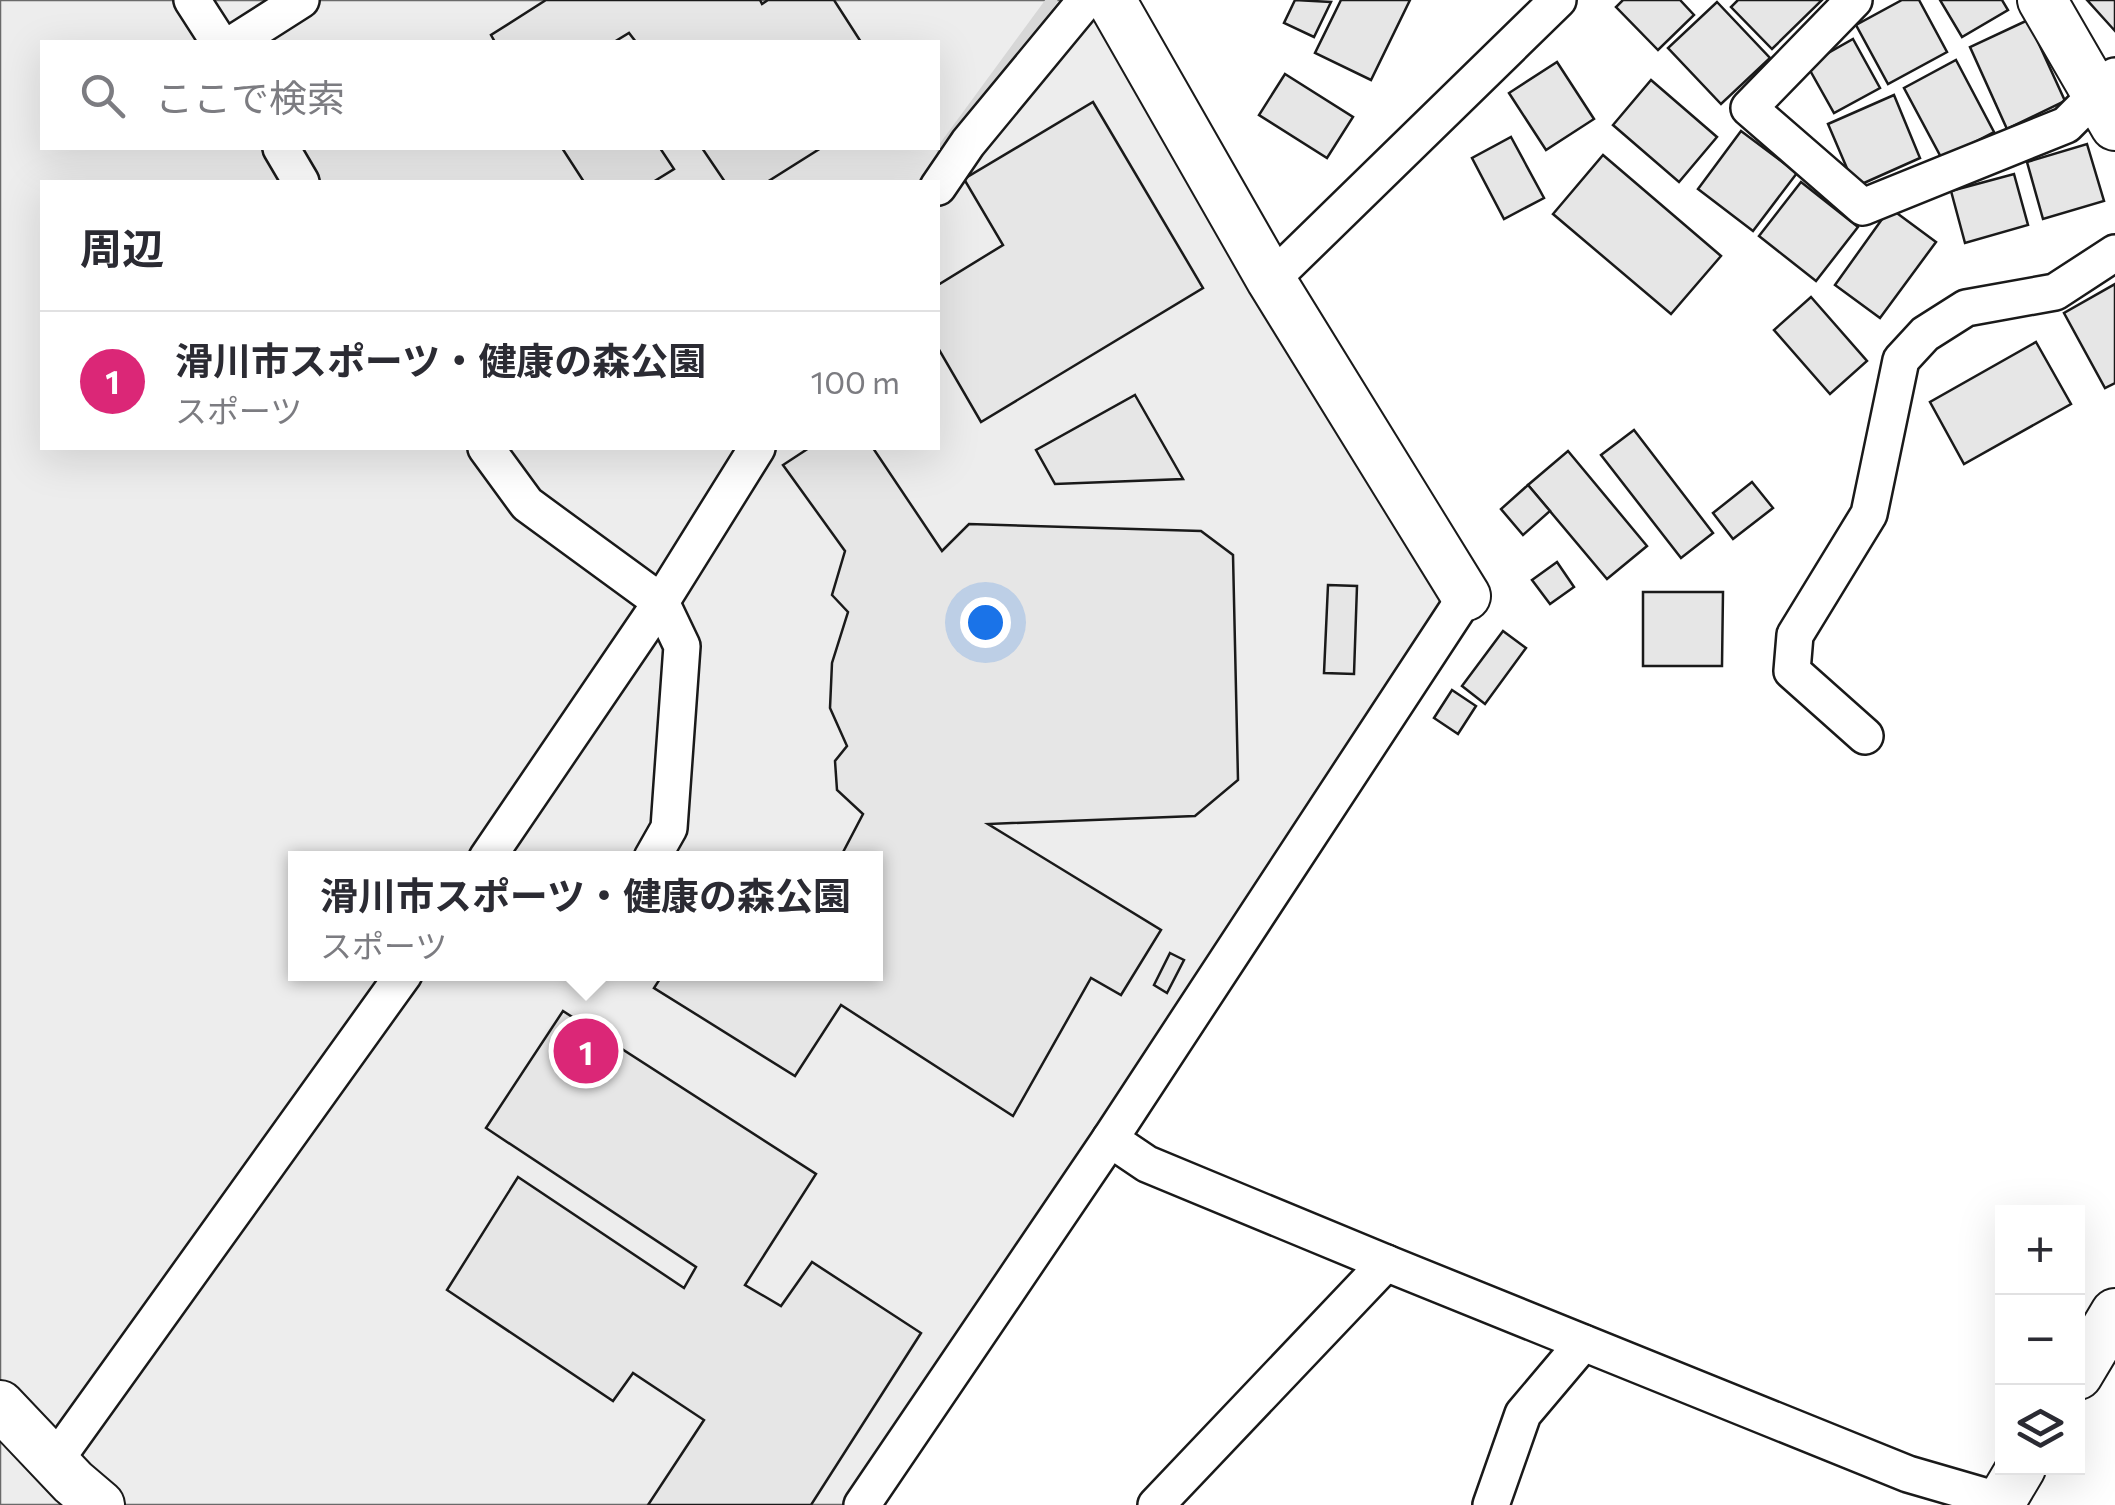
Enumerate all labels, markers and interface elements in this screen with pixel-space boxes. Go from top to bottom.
search box [40,40,940,150]
icon: search [75,68,130,123]
text: ここで検索 [155,73,345,120]
text: 周辺 [80,221,164,273]
text: 滑川市スポーツ・健康の森公園 [175,336,706,383]
text: 1 [105,361,120,401]
text: 100 m [811,361,900,401]
text: スポーツ [175,390,302,430]
your location [960,597,1011,648]
popup [288,851,883,981]
text: 滑川市スポーツ・健康の森公園 [320,871,851,918]
text: スポーツ [320,925,447,965]
pin: 1 [554,1014,618,1088]
map controls [1995,1205,2085,1475]
button: + [1995,1205,2085,1295]
button: − [1995,1295,2085,1385]
button: layers [1995,1385,2085,1475]

